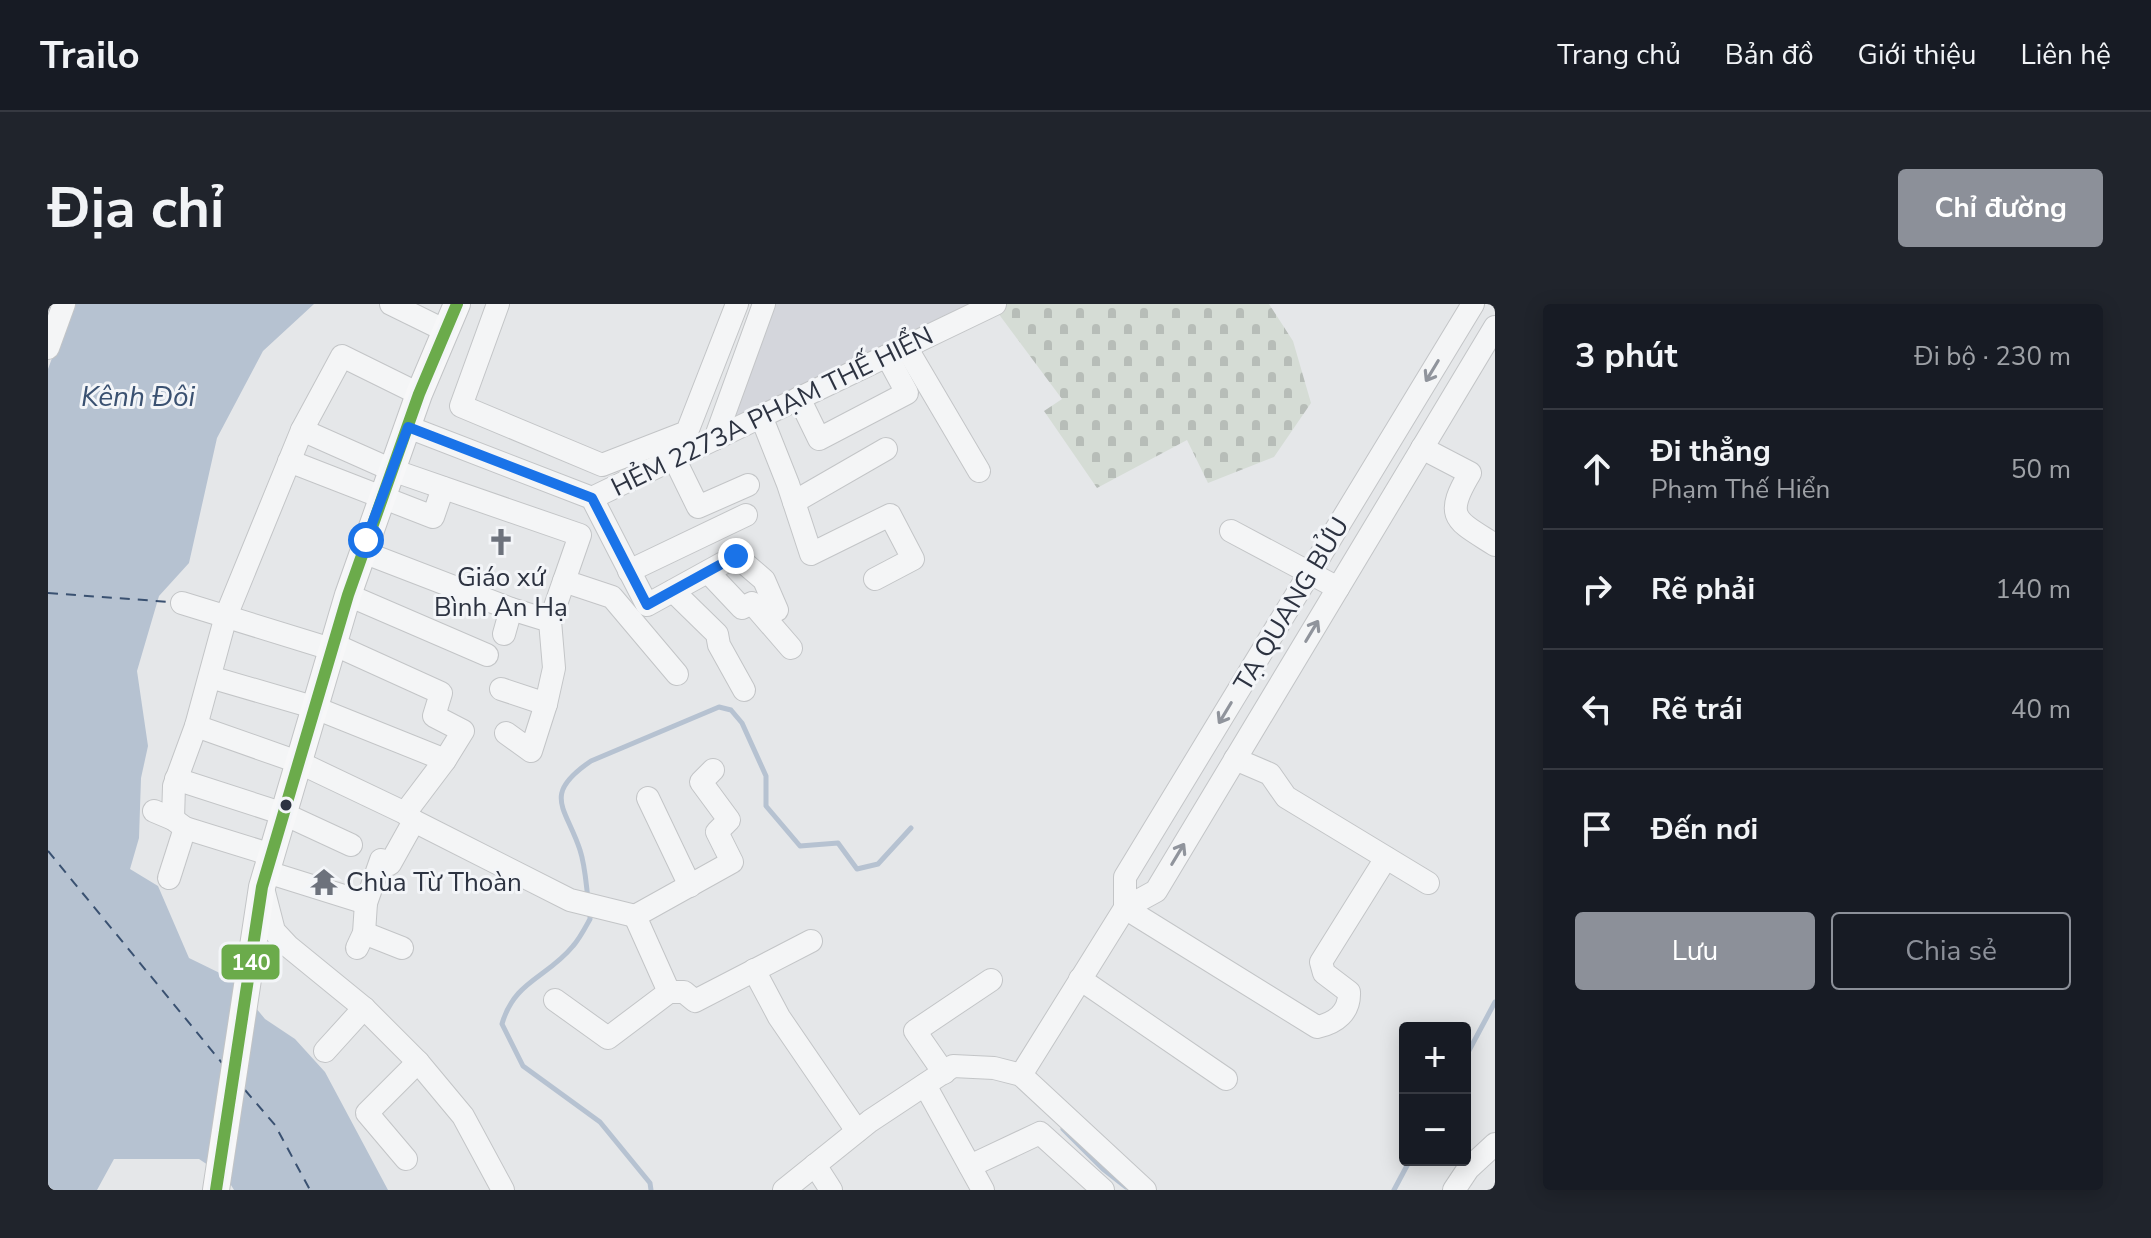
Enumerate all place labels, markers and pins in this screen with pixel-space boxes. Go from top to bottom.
church icon: Giáo xứ Bình An Hạ [486,527,516,557]
place label: Giáo xứ Bình An Hạ [434,560,568,625]
unlabelled marker [278,797,294,813]
place label: Chùa Từ Thoàn [346,865,522,900]
temple icon: Chùa Từ Thoàn [309,867,339,897]

